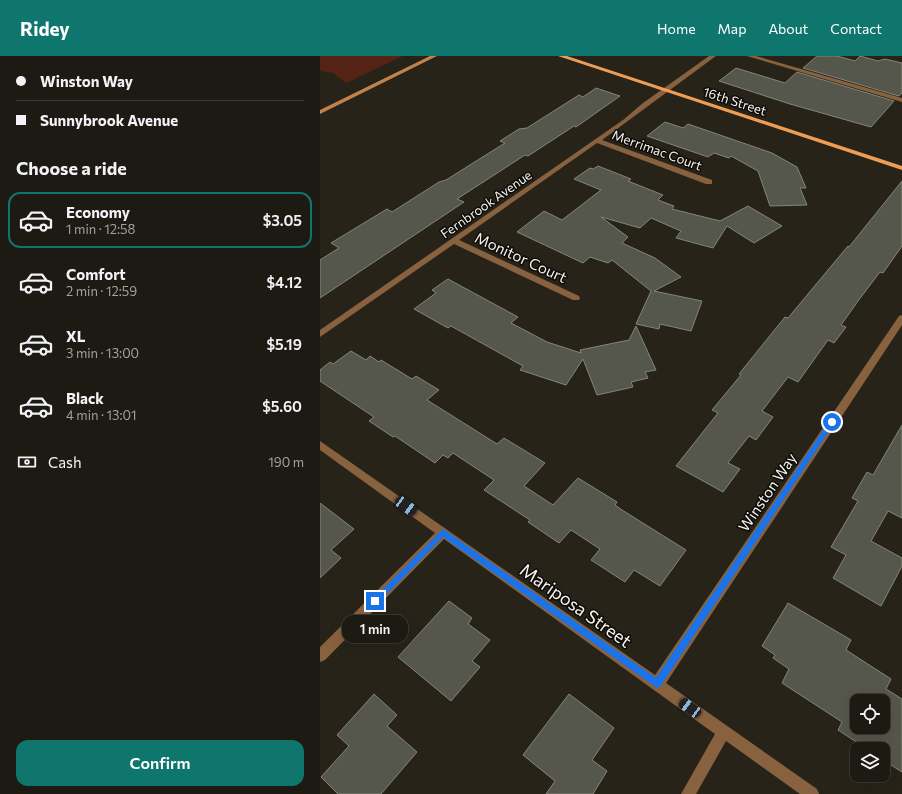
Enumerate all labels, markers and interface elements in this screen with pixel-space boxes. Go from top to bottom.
text: Ridey [20,17,70,40]
text: Home [657,20,696,37]
text: Map [718,20,746,37]
text: About [768,20,808,37]
text: Contact [830,20,882,37]
text: Winston Way [40,72,133,90]
street label: 16th Street [701,83,769,119]
text: Sunnybrook Avenue [40,111,178,129]
street label: Merrimac Court [610,126,704,174]
text: Choose a ride [16,157,127,179]
street label: Fernbrook Avenue [437,166,535,241]
icon: car [18,202,54,238]
text: Economy [66,203,130,221]
text: $3.05 [263,211,302,229]
text: 1 min · 12:58 [66,221,135,237]
street label: Monitor Court [472,228,570,286]
icon: car [18,264,54,300]
text: Comfort [66,265,126,283]
text: $4.12 [267,273,302,291]
text: 2 min · 12:59 [66,283,137,299]
icon: car [18,326,54,362]
text: XL [66,327,85,345]
text: $5.19 [266,335,302,353]
text: 3 min · 13:00 [66,345,139,361]
icon: car [18,388,54,424]
text: Black [66,389,104,407]
text: $5.60 [262,397,302,415]
text: 4 min · 13:01 [66,407,137,423]
route start [823,413,841,431]
street label: Winston Way [734,449,800,535]
icon: cash [16,451,38,473]
text: Cash [48,453,82,471]
text: 190 m [268,454,304,470]
car [393,494,419,518]
street label: Mariposa Street [516,558,636,652]
route end [366,592,384,610]
callout: 1 min [342,615,408,643]
text: 1 min [360,621,390,637]
map controls [850,694,890,782]
button: locate [850,694,890,734]
car [677,696,703,720]
button: Confirm [16,740,304,786]
button: layers [850,742,890,782]

